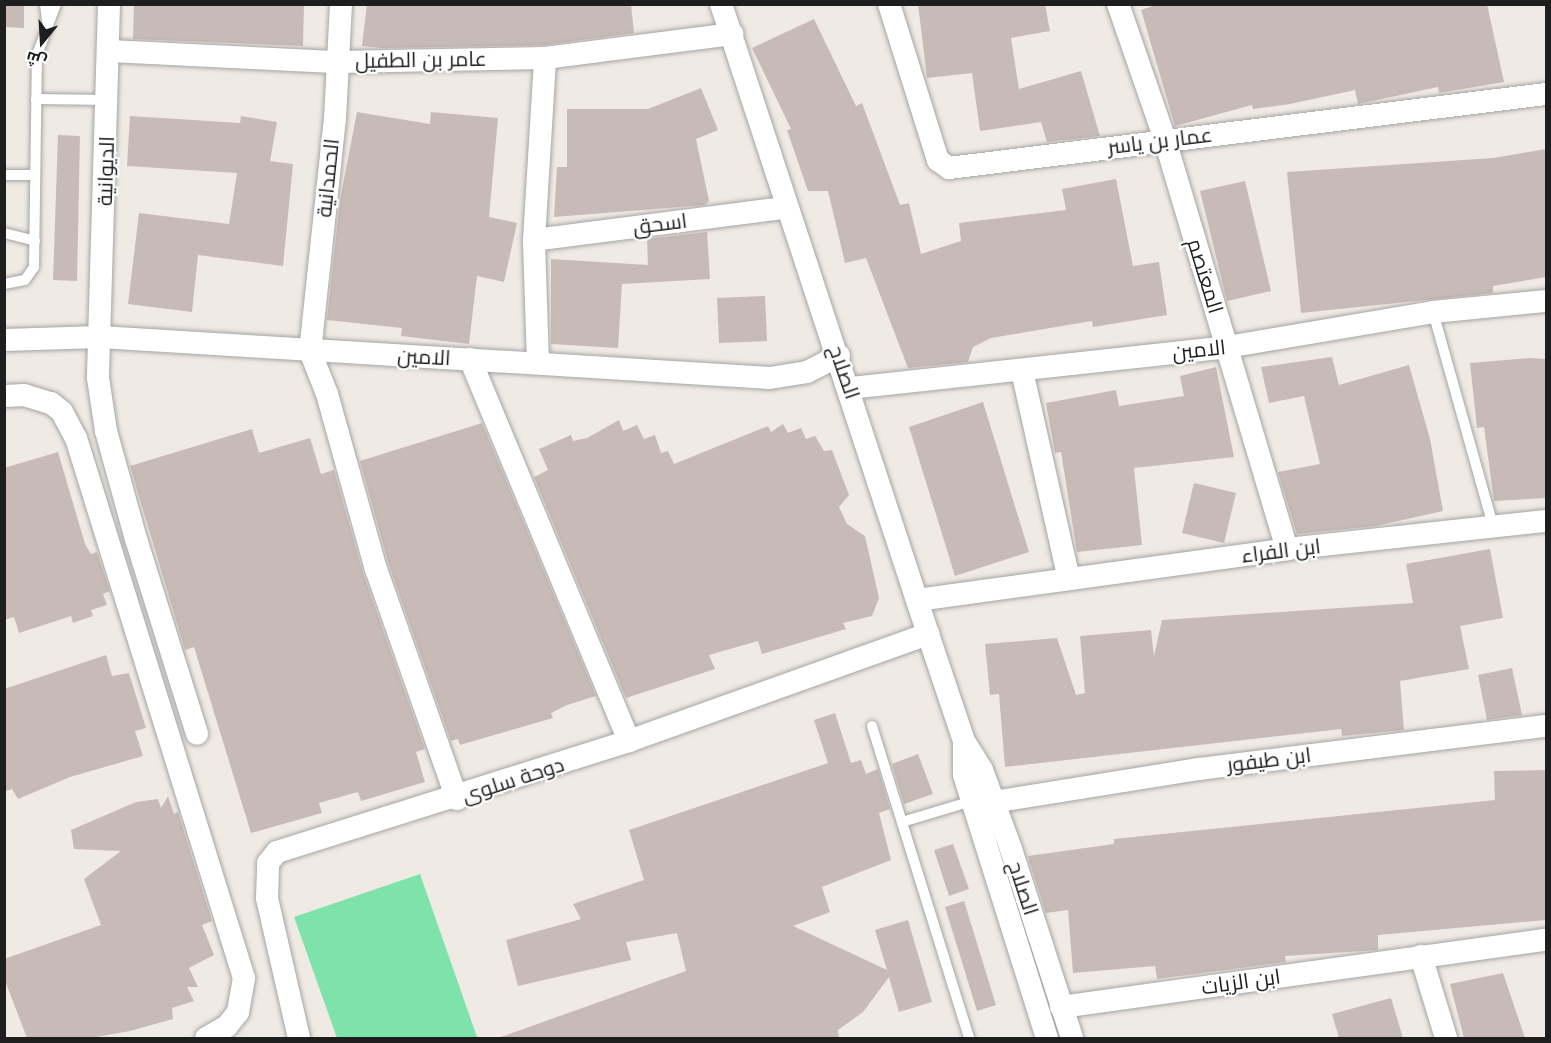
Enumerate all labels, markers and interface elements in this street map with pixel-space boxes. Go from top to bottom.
north arrow [12,12,72,72]
street label: عامر بن الطفيل [355,46,487,74]
text: ش [24,48,49,71]
street label: عمار بن ياسر [1106,122,1214,160]
street label: الديوانية [92,136,120,206]
street label: الحمدانية [311,137,345,219]
street label: اسحق [631,208,689,240]
street label: المعتصم [1182,236,1228,316]
street label: الامين [1171,335,1227,365]
street label: الصلاح [823,342,865,402]
street label: الامين [397,343,451,371]
street label: ابن الفراء [1240,534,1322,568]
street label: ابن طيفور [1225,742,1313,778]
street label: دوحة سلوى [459,752,567,808]
street label: الصلاح [1002,858,1044,918]
street label: ابن الزيات [1200,964,1282,1000]

